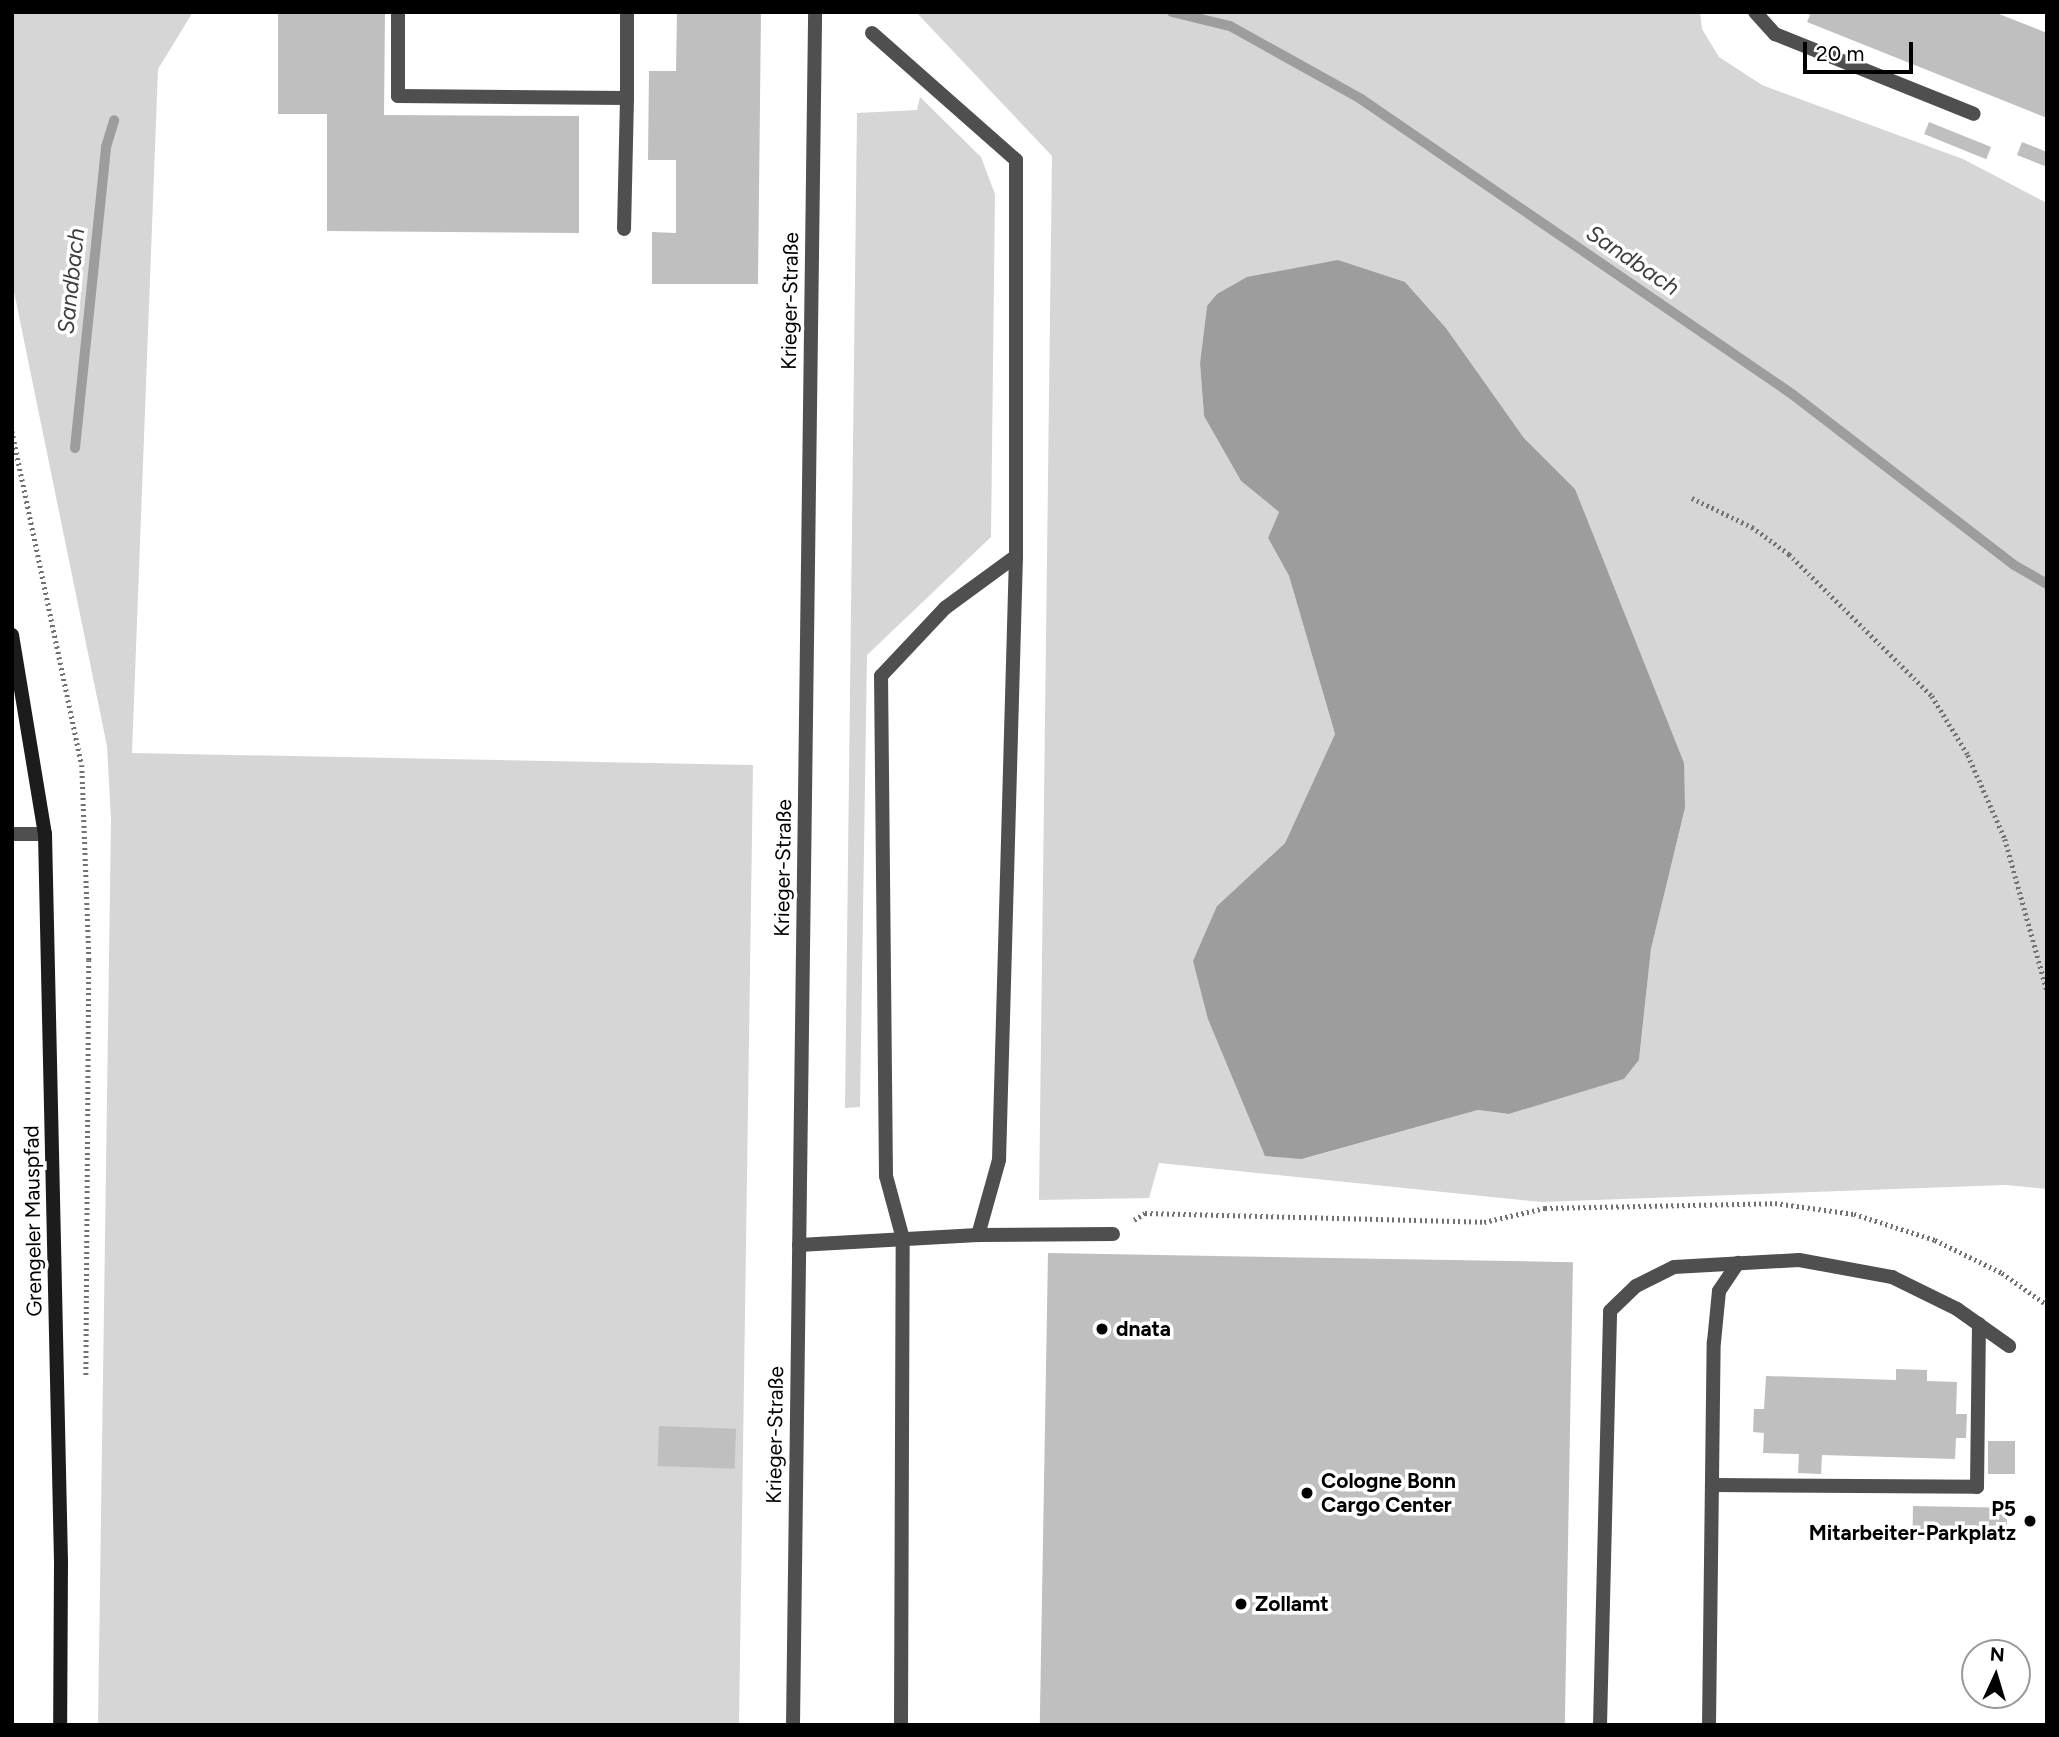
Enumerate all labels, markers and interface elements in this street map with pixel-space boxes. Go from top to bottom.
scale bar [1807,28,1917,72]
text: 20 m [1816,41,1864,66]
water label: Sandbach [1581,219,1685,301]
water label: Sandbach [52,227,90,335]
street label: Krieger-Straße [776,232,804,370]
street label: Krieger-Straße [769,799,797,937]
street label: Grengeler Mauspfad [19,1125,47,1317]
place label: dnata [1116,1316,1171,1342]
marker: dnata [1094,1321,1110,1337]
street label: Krieger-Straße [761,1366,789,1504]
place label: Cologne Bonn Cargo Center [1321,1468,1456,1518]
marker: Cologne Bonn Cargo Center [1299,1485,1315,1501]
place label: P5 Mitarbeiter-Parkplatz [1809,1496,2016,1546]
marker: P5 Mitarbeiter-Parkplatz [2022,1513,2038,1529]
place label: Zollamt [1255,1591,1329,1617]
marker: Zollamt [1233,1596,1249,1612]
north arrow [1961,1639,2031,1709]
text: N [1989,1643,2005,1667]

